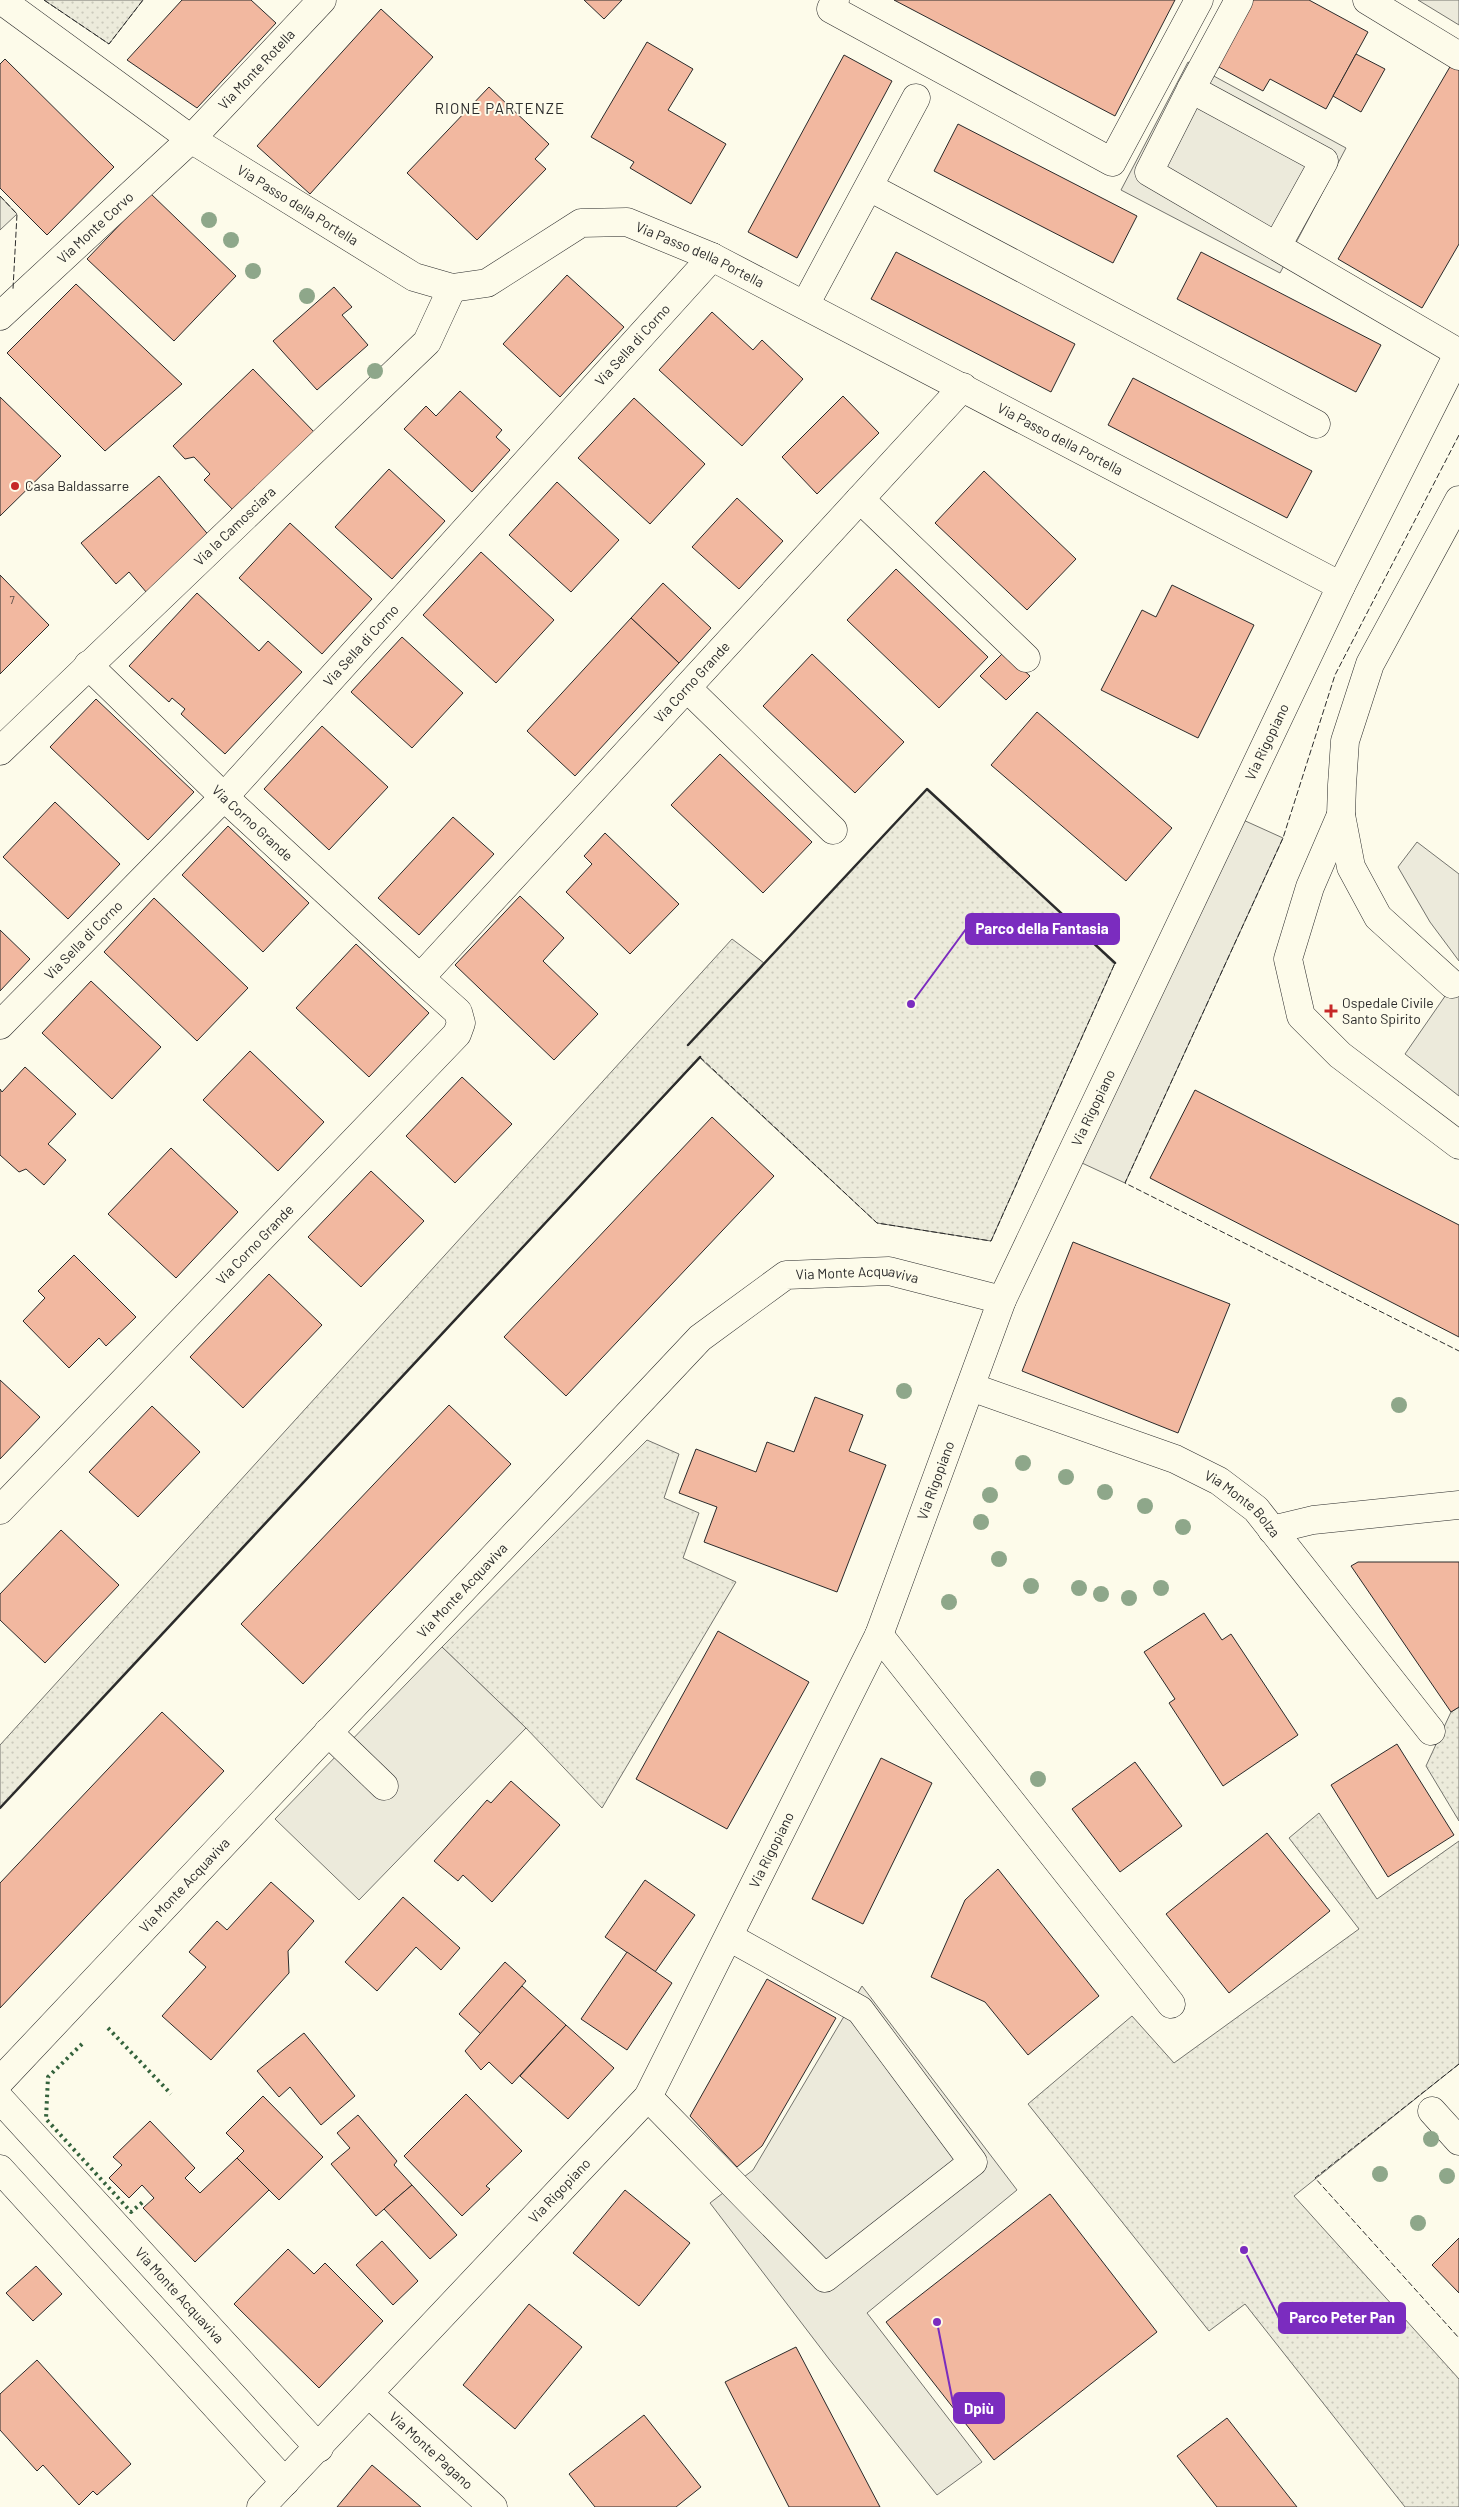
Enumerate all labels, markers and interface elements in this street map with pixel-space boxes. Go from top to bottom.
street label: Via Monte Rotella [214,25,298,113]
district label: RIONE PARTENZE [435,99,565,117]
street label: Via Passo della Portella [234,161,362,249]
street label: Via Monte Corvo [53,188,137,267]
street label: Via Passo della Portella [633,218,767,291]
street label: Via Sella di Corno [591,300,673,389]
street label: Via Passo della Portella [995,399,1126,479]
place label: Casa Baldassarre [25,477,129,494]
marker: Casa Baldassarre [9,480,21,492]
street label: Via la Camosciara [190,483,279,569]
house number: 7 [9,593,15,606]
street label: Via Sella di Corno [319,601,402,689]
street label: Via Corno Grande [650,638,733,726]
street label: Via Rigopiano [1241,701,1292,783]
street label: Via Corno Grande [209,781,297,864]
street label: Via Sella di Corno [40,897,126,983]
callout: Parco della Fantasia [966,914,1119,944]
text: Parco della Fantasia [975,919,1109,937]
place label: Ospedale Civile Santo Spirito [1342,994,1434,1027]
marker: Ospedale Civile Santo Spirito [1324,1004,1338,1018]
street label: Via Rigopiano [1067,1067,1118,1149]
street label: Via Corno Grande [212,1201,297,1288]
street label: Via Monte Acquaviva [795,1262,921,1286]
street label: Via Rigopiano [913,1439,958,1522]
street label: Via Monte Bolza [1202,1466,1284,1540]
street label: Via Monte Acquaviva [413,1539,511,1641]
street label: Via Rigopiano [745,1809,797,1891]
street label: Via Monte Acquaviva [135,1834,233,1936]
street label: Via Rigopiano [525,2154,594,2226]
street label: Via Monte Acquaviva [132,2244,228,2347]
callout: Parco Peter Pan [1279,2303,1405,2333]
text: Parco Peter Pan [1289,2308,1395,2326]
callout: Dpiù [954,2393,1004,2423]
text: Dpiù [964,2399,994,2417]
street label: Via Monte Pagano [386,2408,477,2493]

